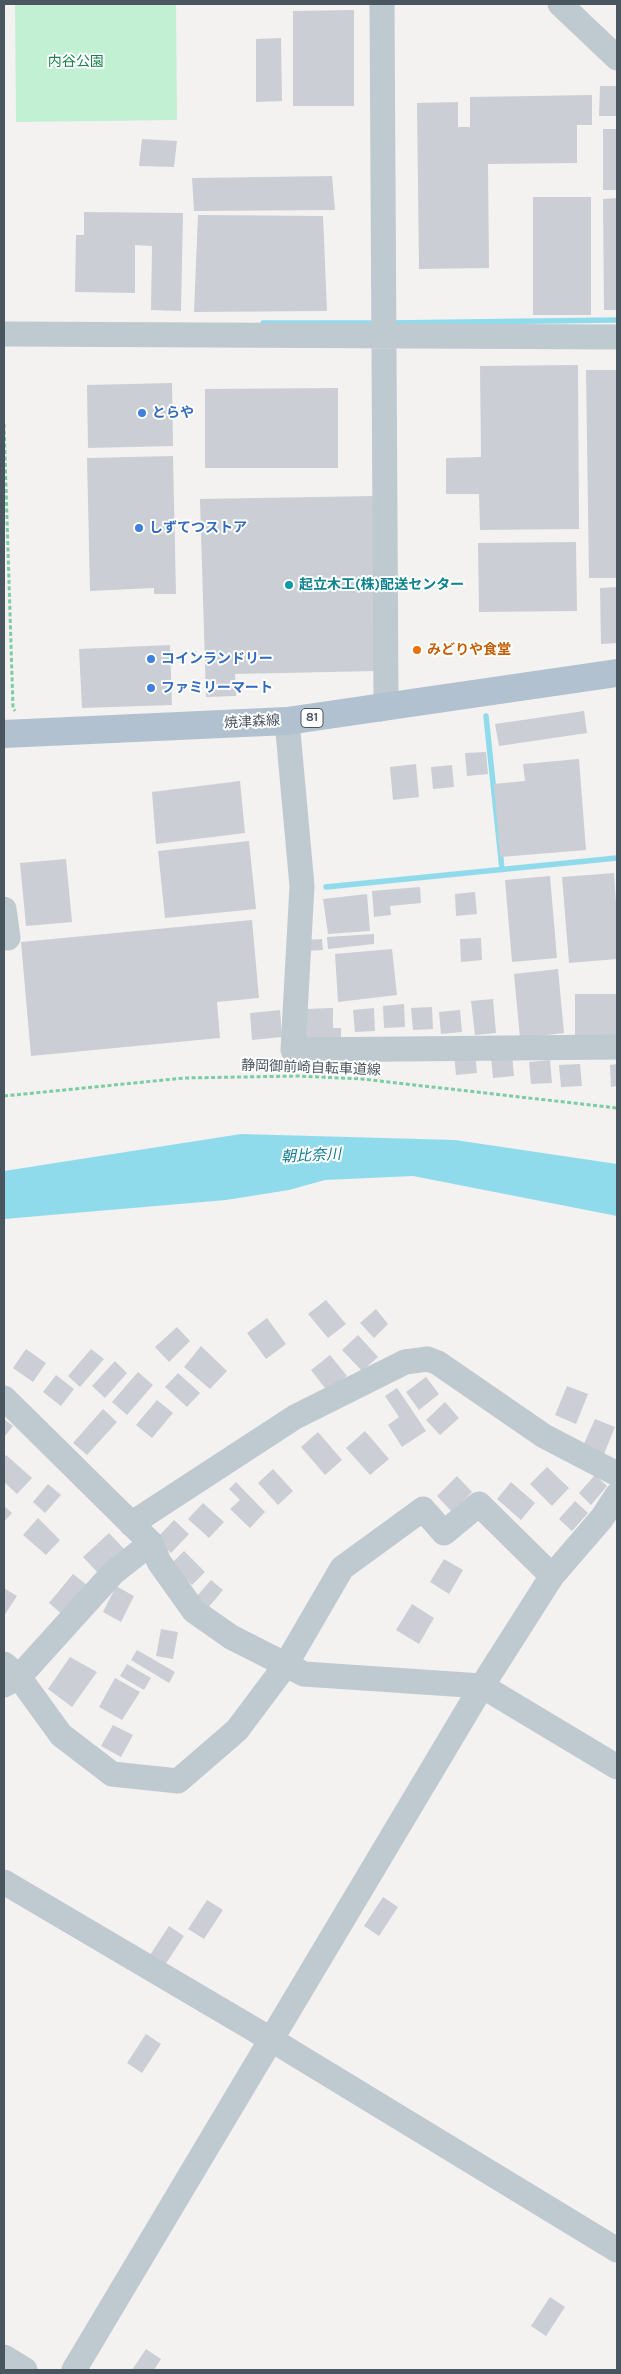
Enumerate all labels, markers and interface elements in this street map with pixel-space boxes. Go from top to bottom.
park label: 内谷公園 [48,54,104,70]
place label: とらや [152,405,194,421]
marker: とらや [136,407,148,419]
place label: しずてつストア [149,520,247,536]
marker: しずてつストア [133,522,145,534]
place label: 起立木工(株)配送センター [299,577,464,593]
marker: 起立木工(株)配送センター [283,579,295,591]
place label: みどりや食堂 [427,642,511,658]
marker: みどりや食堂 [411,644,423,656]
place label: コインランドリー [161,651,273,667]
marker: コインランドリー [145,653,157,665]
place label: ファミリーマート [161,680,273,696]
marker: ファミリーマート [145,682,157,694]
road number: 81 [301,708,323,728]
street label: 焼津森線 [224,712,280,732]
street label: 静岡御前崎自転車道線 [241,1057,381,1079]
water label: 朝比奈川 [281,1145,341,1167]

